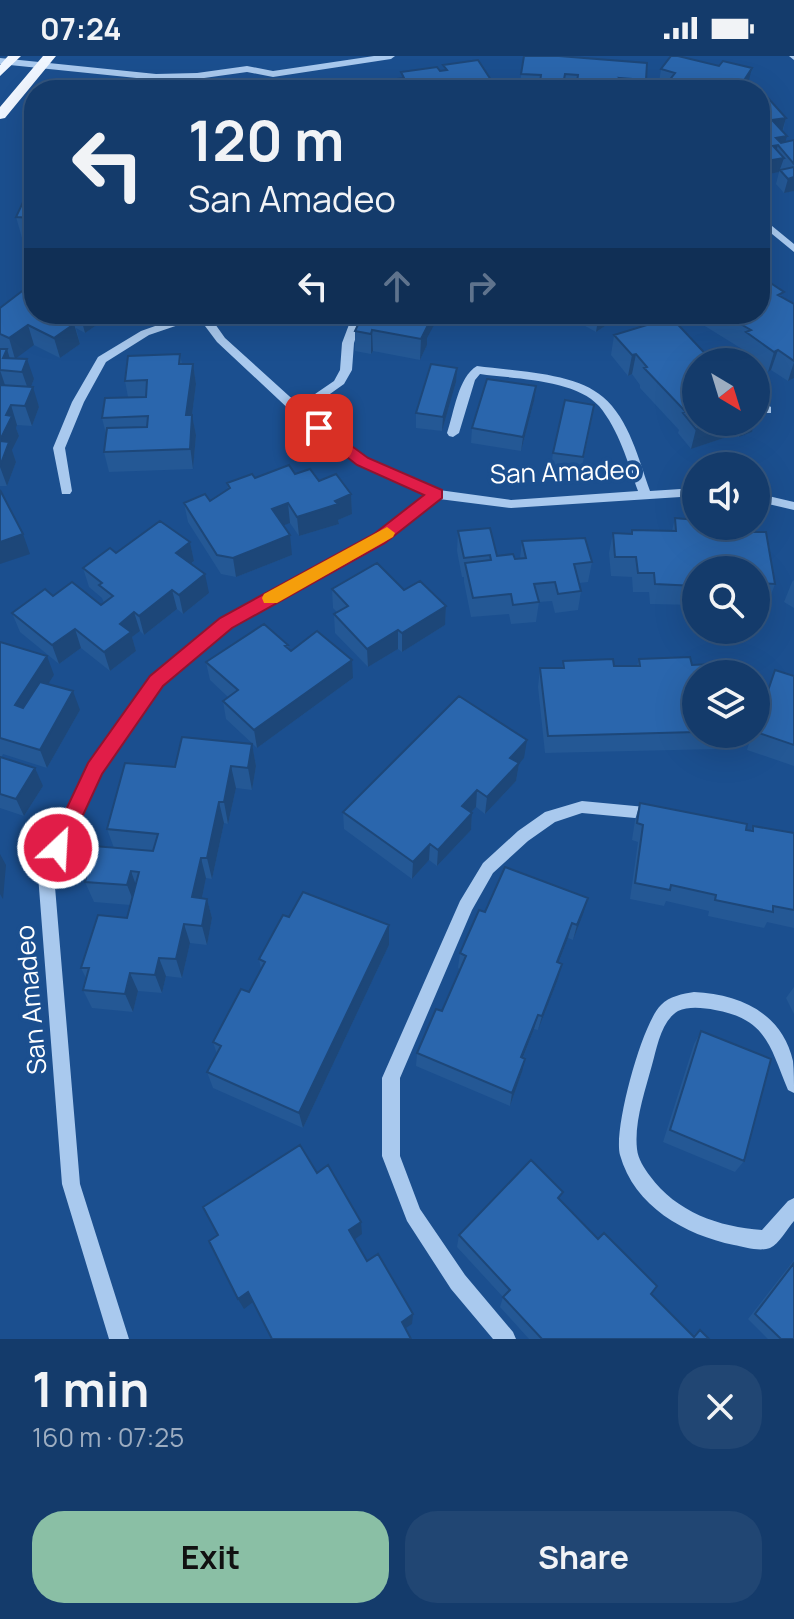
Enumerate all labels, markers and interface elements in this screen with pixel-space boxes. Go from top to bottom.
text: 07:24 [40,8,122,49]
text: 120 m [188,101,344,178]
icon: left [56,112,160,216]
text: San Amadeo [188,174,396,223]
icon: left [291,264,335,308]
icon: ahead [375,264,419,308]
icon: right [459,264,503,308]
north arrow [682,348,770,436]
map controls [682,348,770,748]
pin [285,394,353,462]
icon: arrive [297,406,341,450]
street label: San Amadeo [489,450,641,492]
button: sound [682,452,770,540]
button: search [682,556,770,644]
button: layers [682,660,770,748]
position arrow [16.0,806,100.0,890]
street label: San Amadeo [6,924,54,1076]
text: 1 min [32,1356,149,1421]
button: close [678,1365,762,1449]
text: 160 m · 07:25 [32,1419,184,1455]
button: Exit [32,1511,389,1603]
button: Share [405,1511,762,1603]

